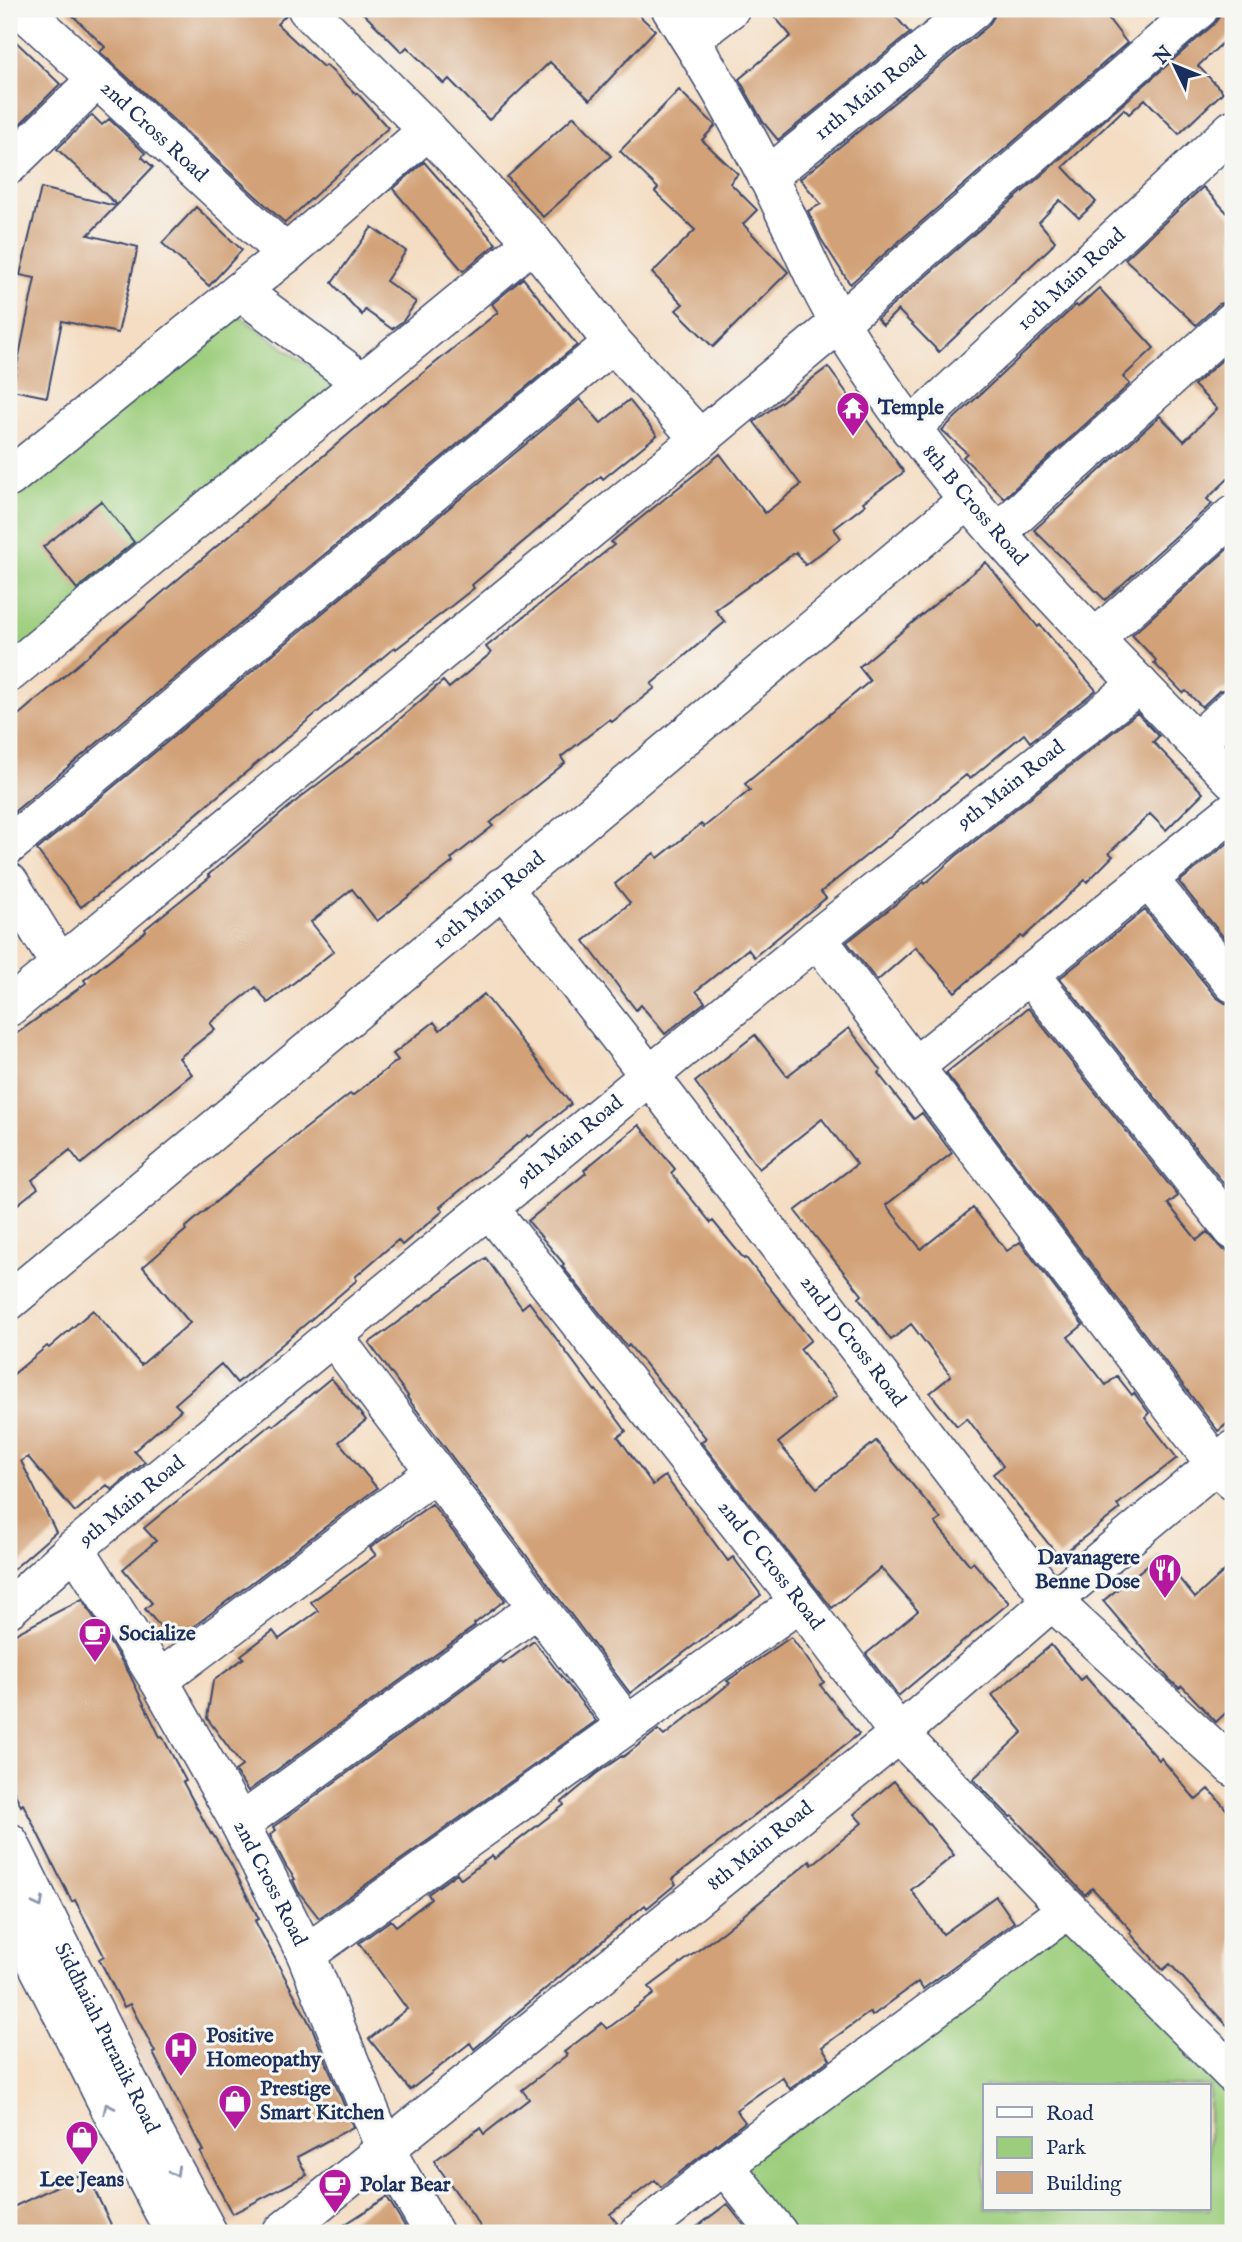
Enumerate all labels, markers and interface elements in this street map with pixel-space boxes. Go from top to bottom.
north arrow [1140,32,1210,102]
street label: 11th Main Road [809,39,932,147]
text: N [1149,41,1179,71]
street label: 2nd Cross Road [94,75,214,189]
street label: 10th Main Road [1011,222,1132,336]
temple icon: Temple [834,389,872,438]
place label: Temple [877,395,944,422]
street label: 8th B Cross Road [916,439,1034,572]
street label: 9th Main Road [951,734,1071,836]
street label: 10th Main Road [427,845,551,955]
street label: 9th Main Road [510,1089,629,1193]
street label: 2nd D Cross Road [794,1270,913,1413]
street label: 9th Main Road [72,1449,191,1553]
street label: 2nd C Cross Road [712,1495,830,1636]
place label: Davanagere Benne Dose [1035,1545,1140,1596]
restaurant icon: Davanagere Benne Dose [1146,1551,1184,1600]
cafe icon: Socialize [76,1615,114,1664]
place label: Socialize [119,1621,196,1648]
street label: 8th Main Road [702,1795,820,1897]
street label: 2nd Cross Road [227,1816,314,1951]
one-way arrow [31,1896,45,1908]
street label: Siddhaiah Puranik Road [48,1938,166,2138]
place label: Positive Homeopathy [206,2023,322,2074]
hospital icon: Positive Homeopathy [162,2029,200,2078]
place label: Prestige Smart Kitchen [260,2076,384,2127]
shop icon: Prestige Smart Kitchen [216,2082,254,2131]
legend [983,2084,1210,2210]
text: Road [1046,2101,1094,2128]
one-way arrow [103,2103,117,2115]
shop icon: Lee Jeans [63,2118,101,2167]
text: Park [1046,2135,1087,2162]
one-way arrow [167,2164,180,2177]
cafe icon: Polar Bear [316,2166,354,2215]
place label: Lee Jeans [40,2167,124,2194]
text: Building [1046,2171,1122,2198]
place label: Polar Bear [360,2172,451,2199]

